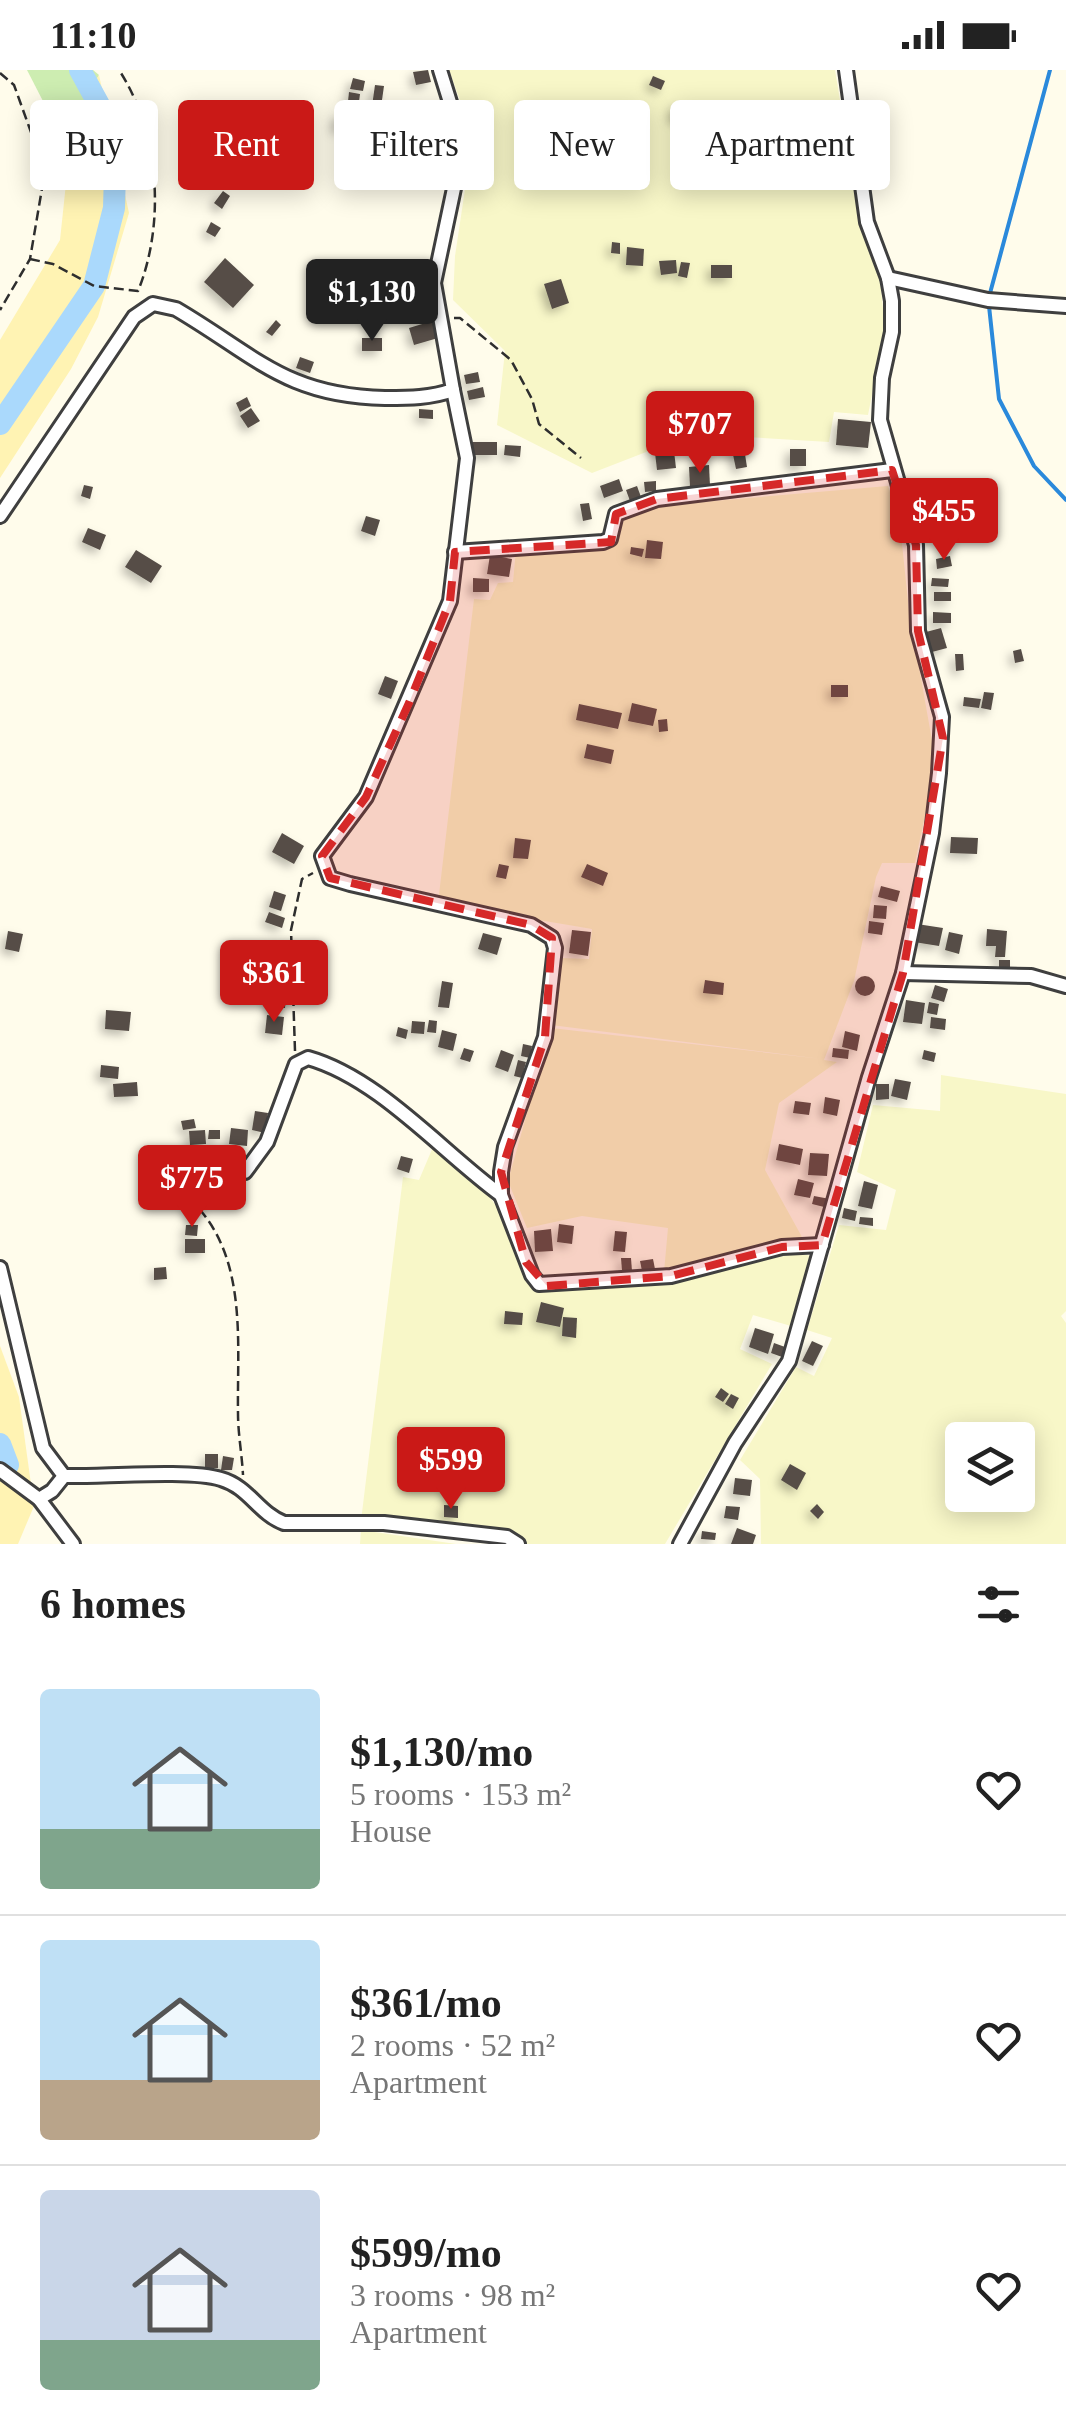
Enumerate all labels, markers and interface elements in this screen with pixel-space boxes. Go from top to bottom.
text: 11:10 [50,14,137,56]
chip: Buy [30,100,158,190]
chip: Rent [178,100,314,190]
chip: Filters [334,100,494,190]
chip: New [514,100,650,190]
chip: Apartment [670,100,890,190]
pin: $1,130 [291,259,453,344]
text: $1,130 [328,273,416,309]
pin: $707 [641,391,759,476]
text: $707 [668,405,732,441]
pin: $455 [885,478,1003,563]
text: $455 [912,492,976,528]
pin: $361 [215,940,333,1025]
text: $361 [242,954,306,990]
pin: $775 [133,1145,251,1230]
text: $775 [160,1159,224,1195]
map controls [945,1422,1035,1512]
button: layers [945,1422,1035,1512]
pin: $599 [392,1427,510,1512]
text: $599 [419,1441,483,1477]
icon: filters [971,1577,1026,1632]
text: 6 homes [40,1581,186,1627]
icon: home [120,1729,240,1849]
text: $1,130/mo [350,1729,533,1775]
icon: heart [971,1762,1026,1817]
text: 5 rooms · 153 m² [350,1776,571,1812]
text: House [350,1813,432,1849]
icon: home [120,1980,240,2100]
text: $361/mo [350,1980,502,2026]
icon: heart [971,2013,1026,2068]
text: 2 rooms · 52 m² [350,2027,555,2063]
text: Apartment [350,2064,487,2100]
icon: home [120,2230,240,2350]
text: $599/mo [350,2230,502,2276]
icon: heart [971,2263,1026,2318]
text: 3 rooms · 98 m² [350,2277,555,2313]
text: Apartment [350,2314,487,2350]

